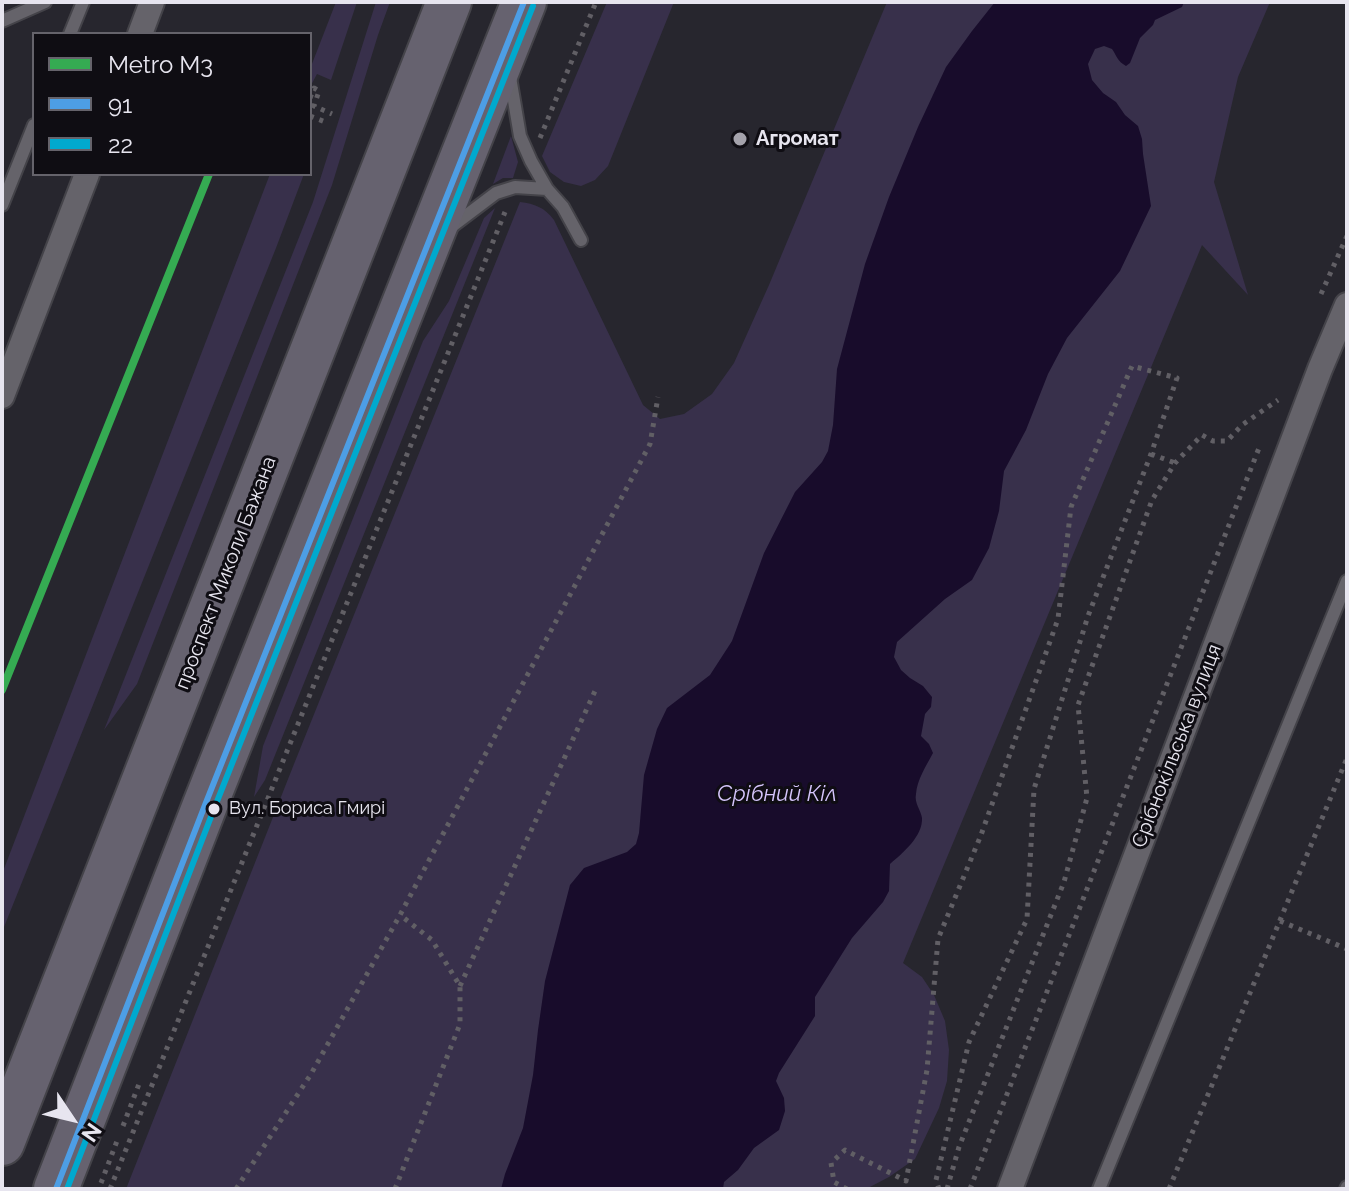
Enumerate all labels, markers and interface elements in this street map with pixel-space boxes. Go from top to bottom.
legend [32,32,312,176]
text: Metro M3 [108,50,213,79]
text: 91 [108,90,132,119]
place label: Агромат [756,127,839,151]
text: 22 [108,130,133,159]
marker: Агромат [731,130,749,148]
street label: проспект Миколи Бажана [170,453,282,693]
street label: Срібнокільська вулиця [1127,641,1227,851]
water label: Срібний Кіл [717,781,837,807]
place label: Вул. Бориса Гмирі [229,798,385,820]
marker: Вул. Бориса Гмирі [206,801,222,817]
north arrow [32,1079,112,1159]
text: N [76,1118,107,1147]

